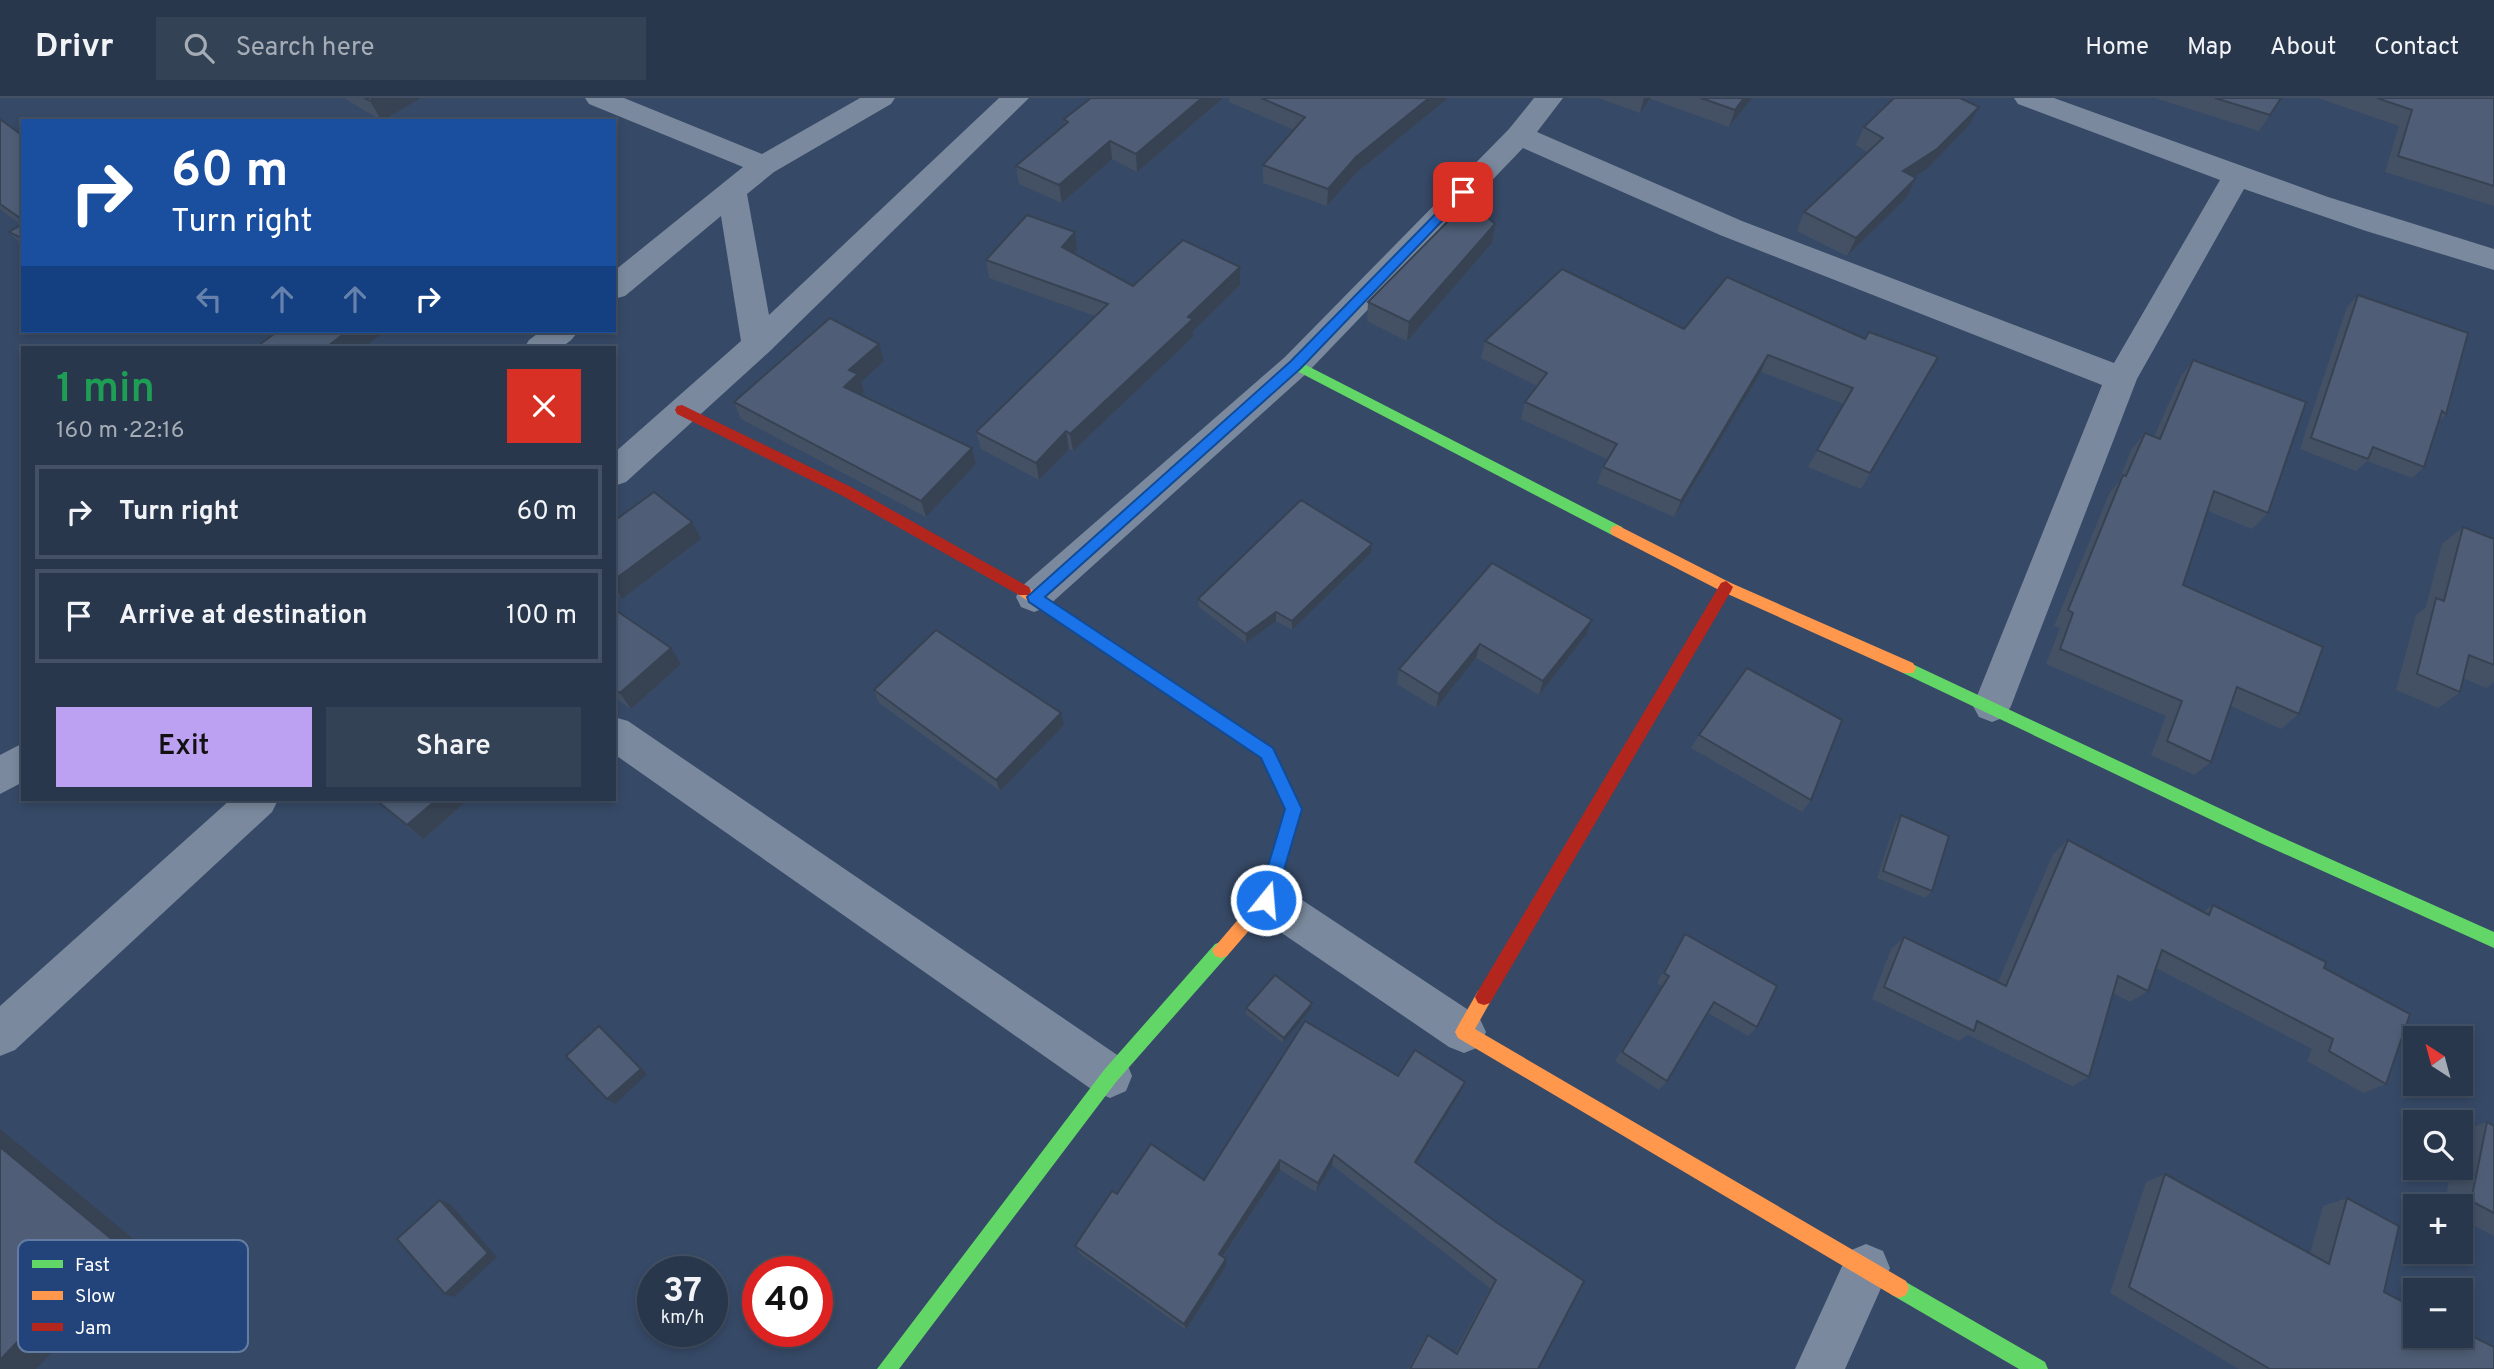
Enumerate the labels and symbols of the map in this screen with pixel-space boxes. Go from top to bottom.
pin [1433,162,1493,222]
position arrow [1229,863,1303,937]
north arrow [2403,1026,2473,1096]
legend [18,1240,248,1352]
text: Fast [75,1254,110,1278]
speed limit sign: 40 [742,1256,833,1347]
text: Slow [75,1285,115,1309]
text: Jam [75,1317,112,1341]

